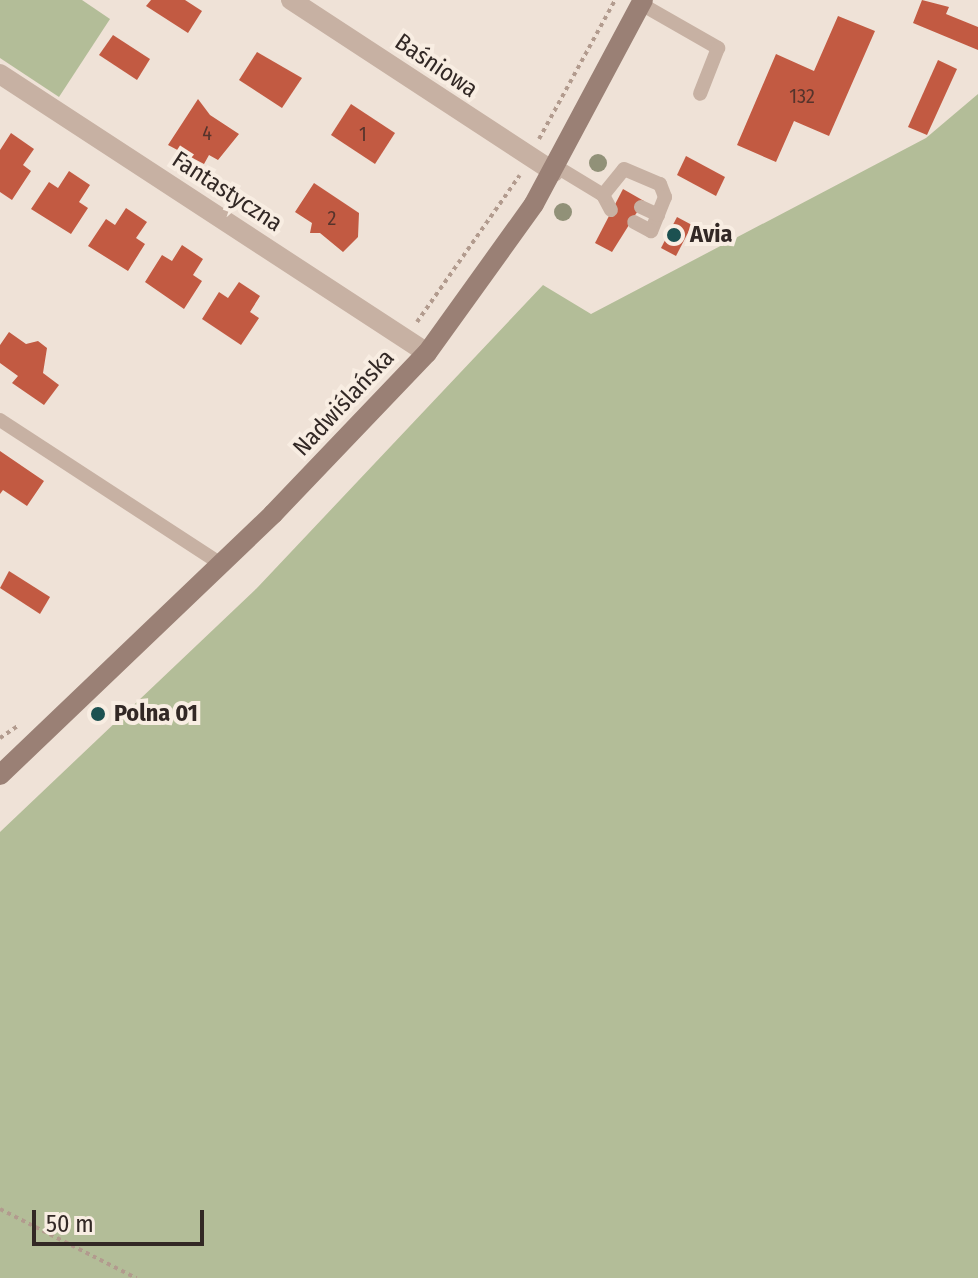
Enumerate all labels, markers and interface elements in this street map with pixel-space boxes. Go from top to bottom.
street label: Baśniowa [389,28,483,104]
house number: 132 [789,84,815,108]
house number: 4 [202,121,212,145]
house number: 1 [359,122,367,146]
street label: Fantastyczna [167,146,287,238]
house number: 2 [328,206,336,230]
place label: Avia [690,221,732,249]
marker: Avia [665,226,683,244]
street label: Nadwiślańska [288,344,400,462]
place label: Polna 01 [114,700,198,728]
marker: Polna 01 [89,705,107,723]
scale bar [36,1194,208,1244]
text: 50 m [46,1210,94,1238]

